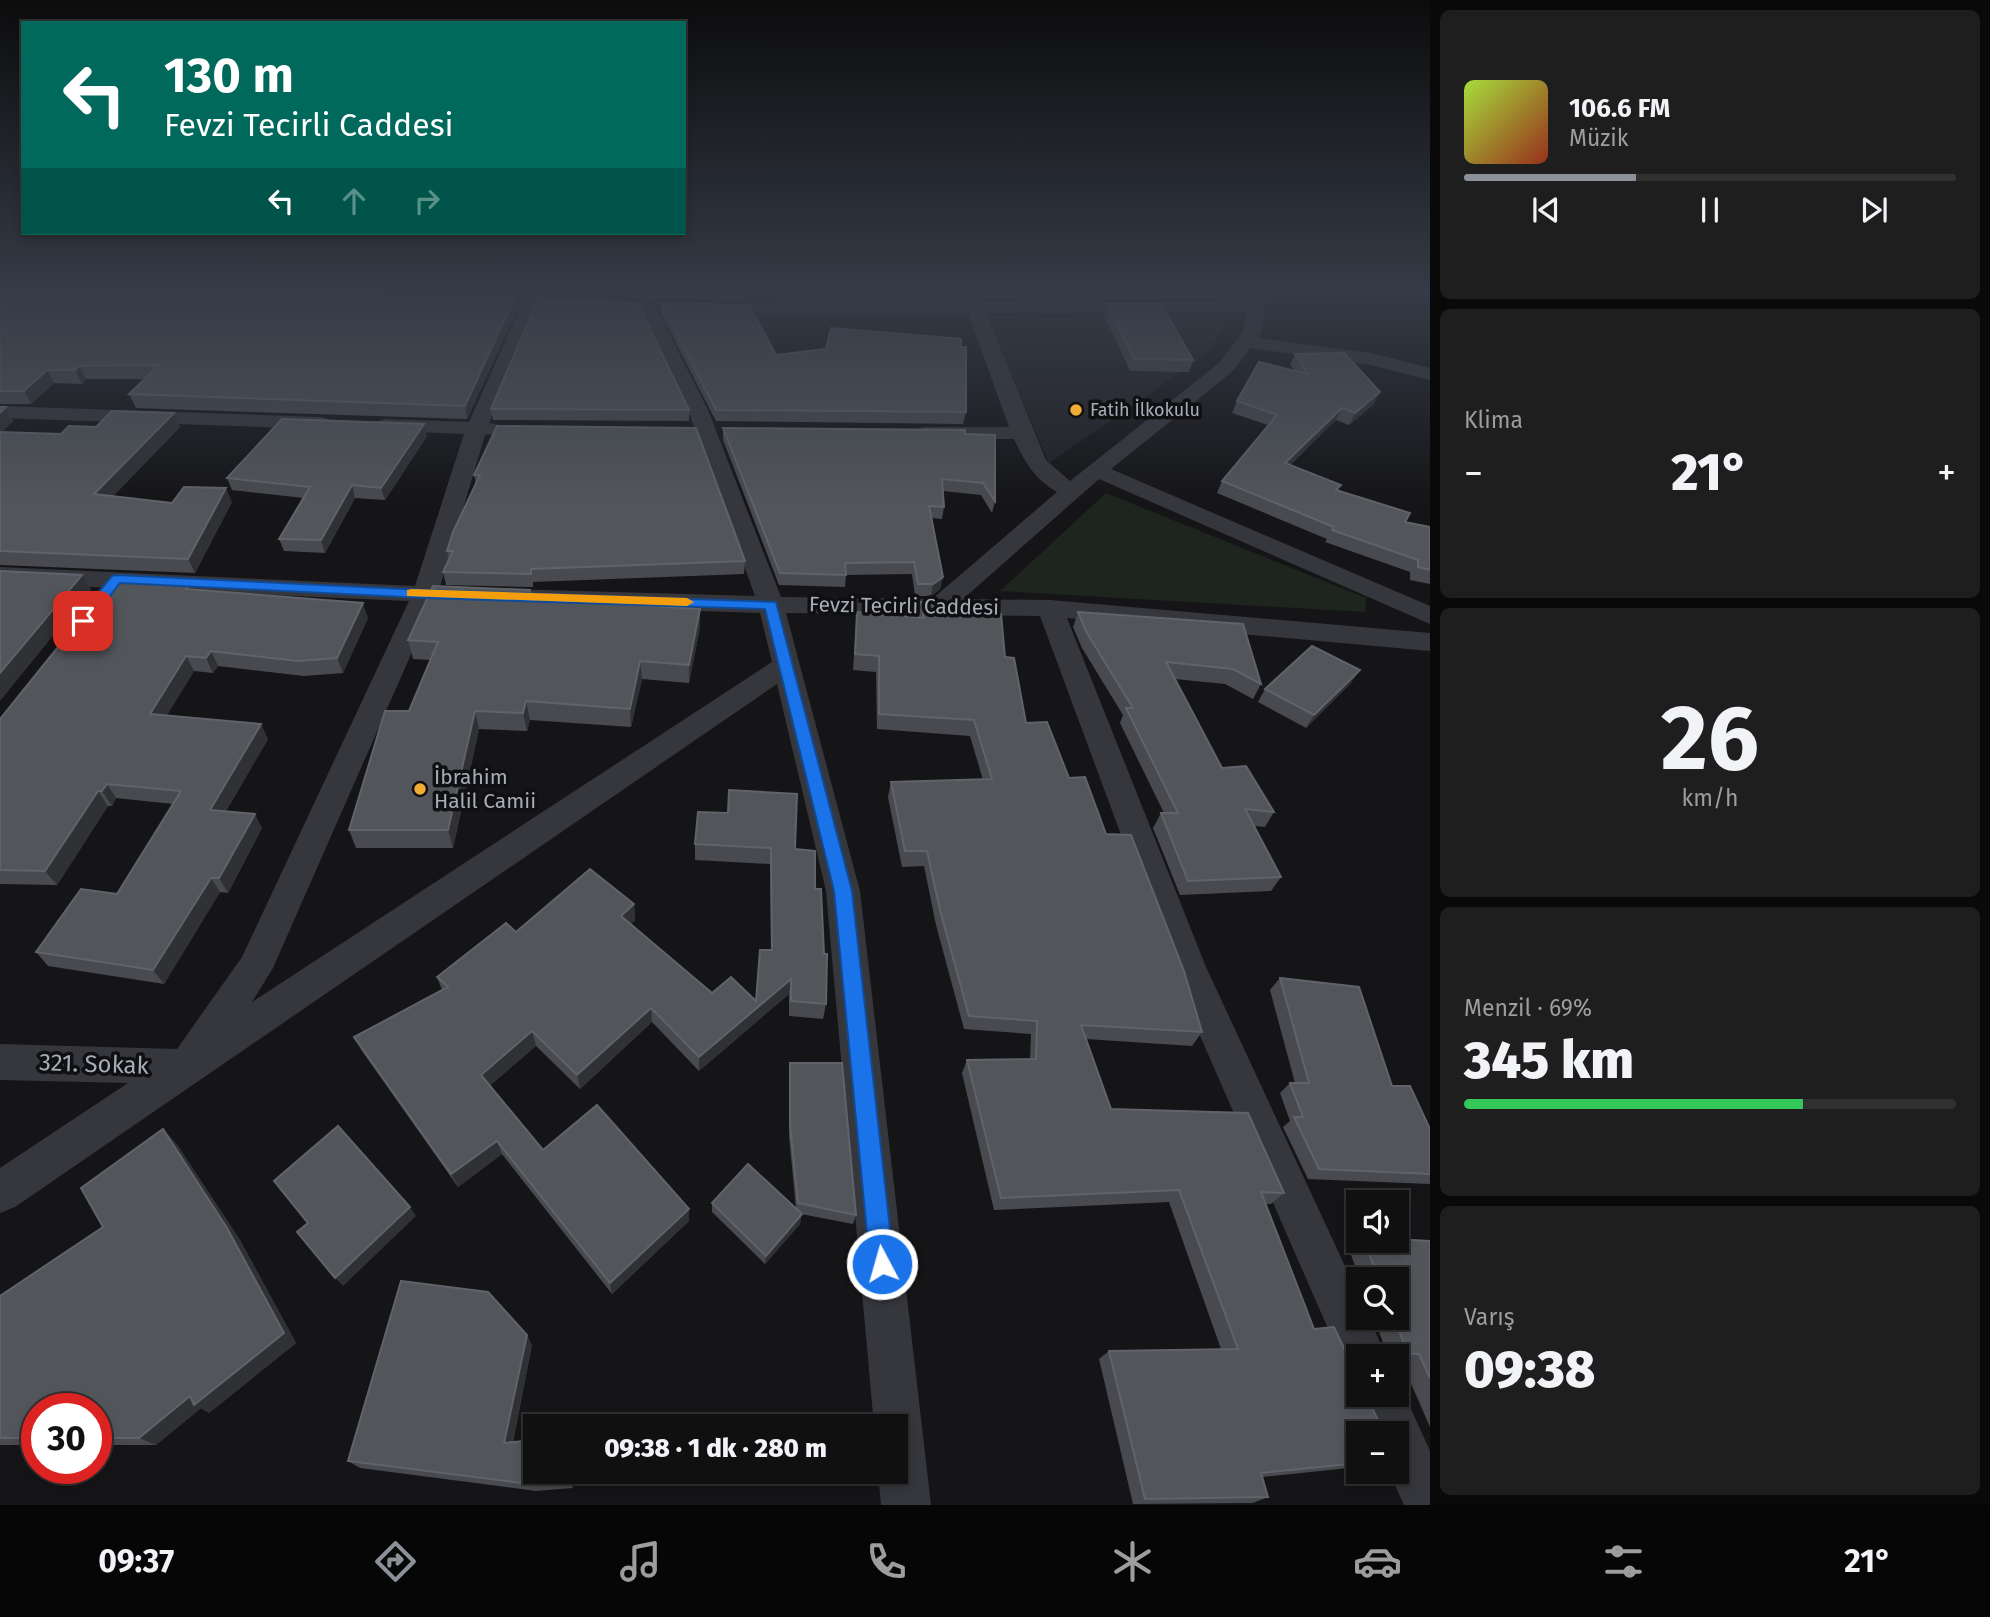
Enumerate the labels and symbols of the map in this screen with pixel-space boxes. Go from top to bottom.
place label: Fatih İlkokulu [1090,399,1200,421]
marker: Fatih İlkokulu [1068,402,1084,418]
pin [53,591,113,651]
street label: Fevzi Tecirli Caddesi [809,591,999,621]
place label: İbrahim Halil Camii [434,764,536,814]
marker: İbrahim Halil Camii [412,781,428,797]
street label: 321. Sokak [39,1048,150,1080]
position arrow [845,1227,919,1301]
speed limit sign: 30 [21,1393,112,1484]

